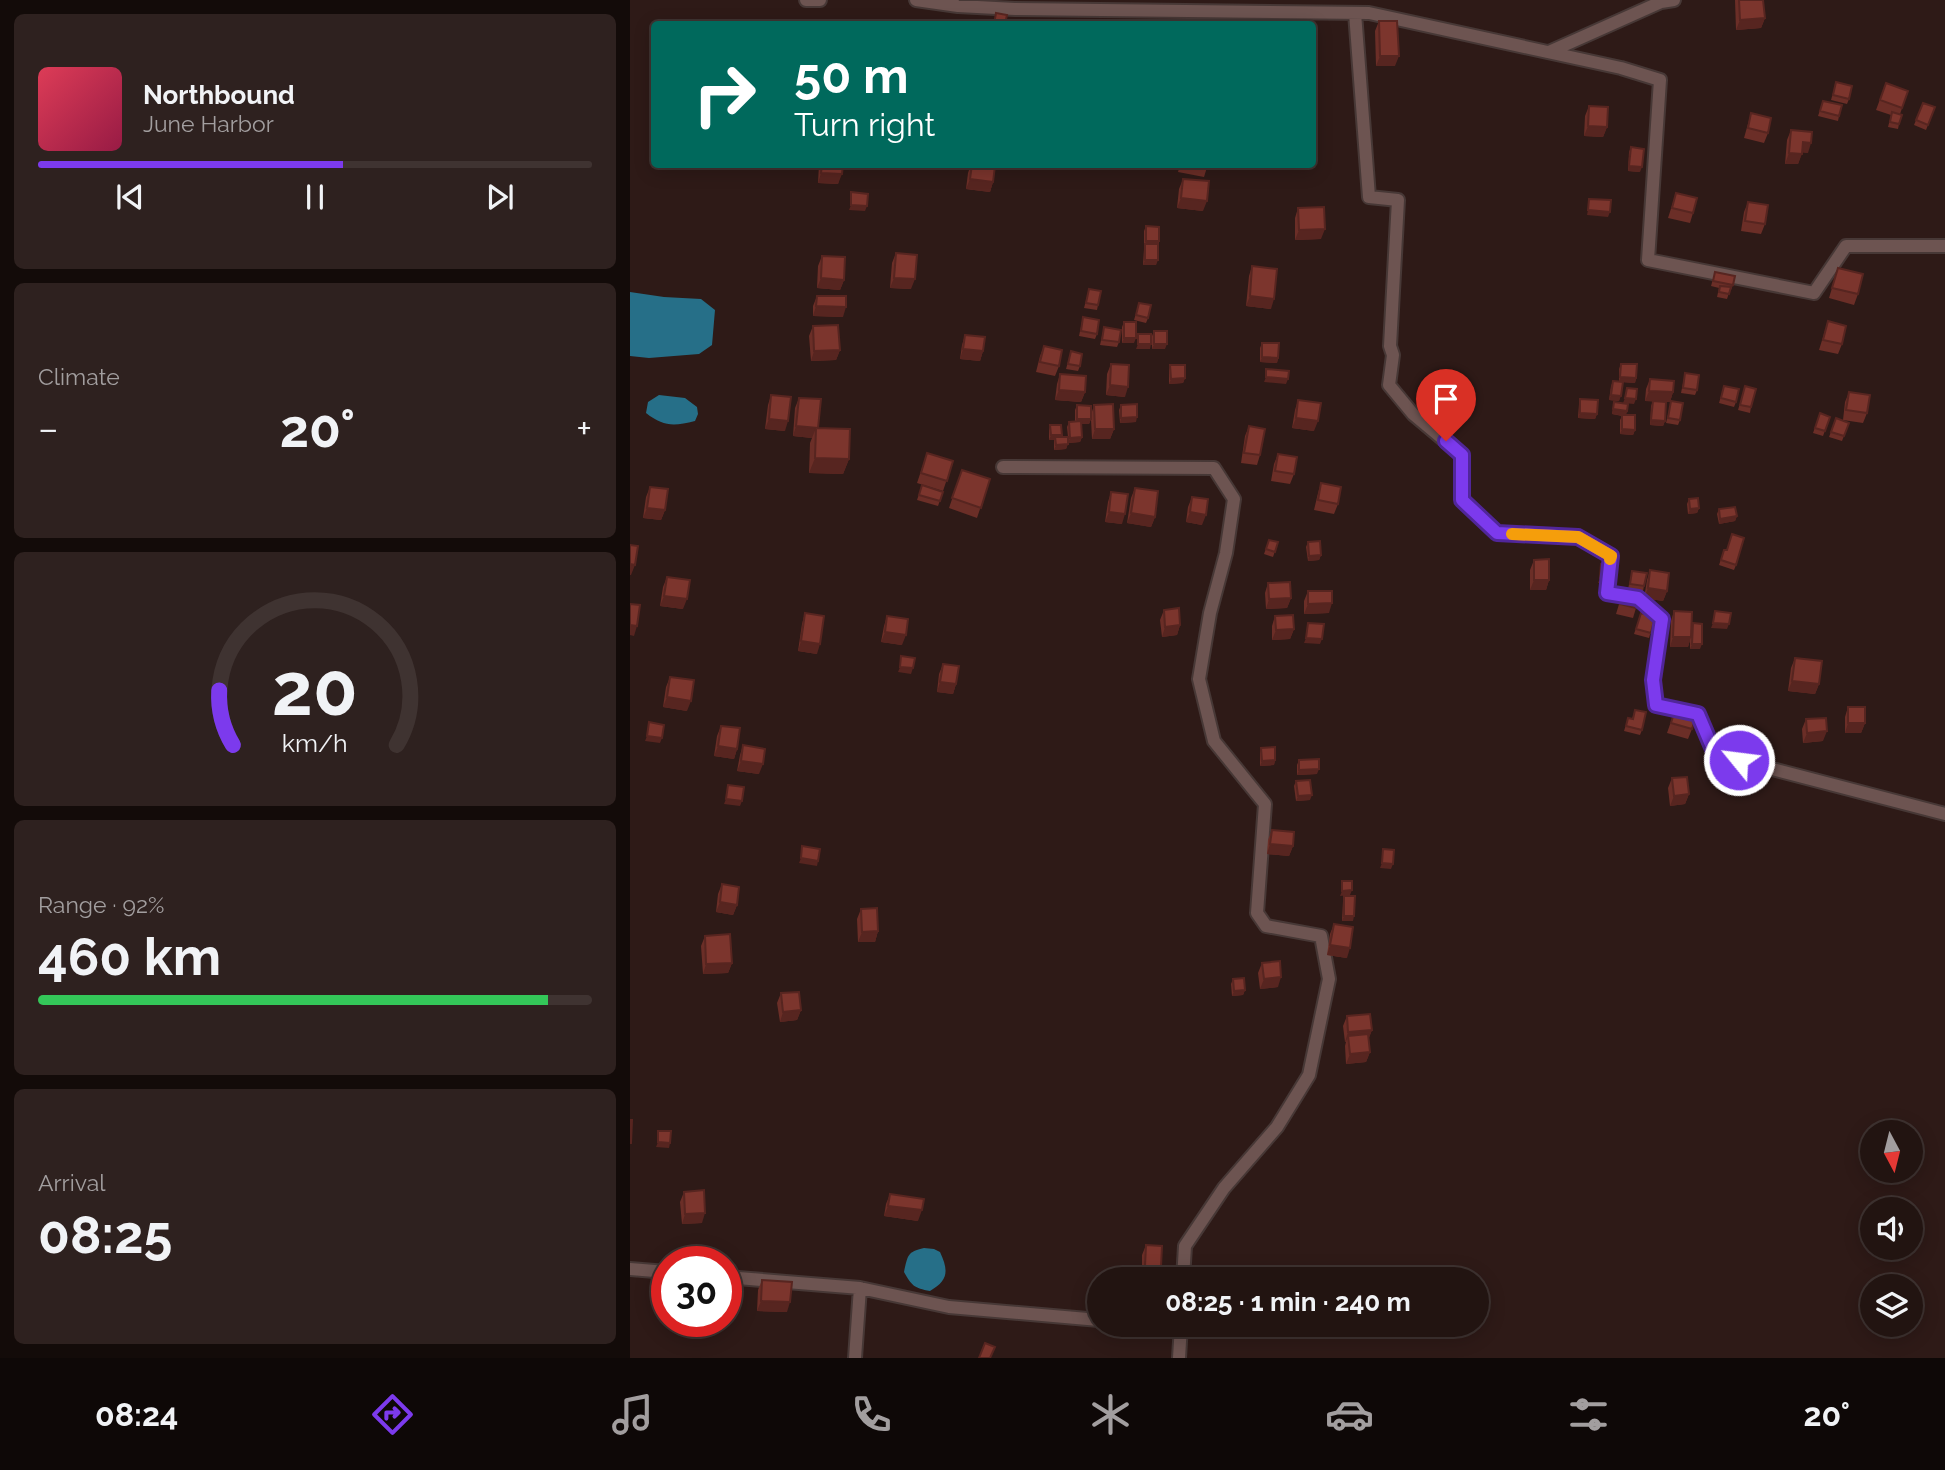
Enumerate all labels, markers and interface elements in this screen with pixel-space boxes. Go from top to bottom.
text: 50 m [794,47,909,104]
icon: right [679,49,770,140]
text: Northbound [143,80,295,110]
text: Turn right [794,106,935,143]
text: June Harbor [143,110,274,137]
icon: previous [111,178,149,216]
icon: pause [296,178,334,216]
icon: next [481,178,519,216]
text: Climate [38,363,120,390]
pin [1416,369,1476,441]
icon: arrive [1427,380,1465,418]
text: 20° [280,398,355,459]
text: − [38,406,58,451]
text: + [576,406,592,451]
text: 20 [272,647,358,732]
position arrow [1702,723,1776,797]
text: km/h [282,728,348,758]
text: Range · 92% [38,891,164,918]
text: 460 km [38,926,221,987]
north arrow [1860,1120,1923,1183]
map controls [1860,1120,1923,1337]
text: Arrival [38,1169,105,1196]
button: sound [1860,1197,1923,1260]
text: 08:25 [38,1204,172,1265]
speed limit sign: 30 [651,1246,742,1337]
button: layers [1860,1274,1923,1337]
text: 08:25 · 1 min · 240 m [1165,1287,1411,1317]
icon: directions [368,1390,417,1439]
icon: music [608,1390,657,1439]
icon: phone [847,1390,896,1439]
icon: climate [1086,1390,1135,1439]
icon: car [1325,1390,1374,1439]
icon: filters [1564,1390,1613,1439]
text: 08:24 [95,1396,178,1433]
text: 20° [1803,1396,1850,1433]

